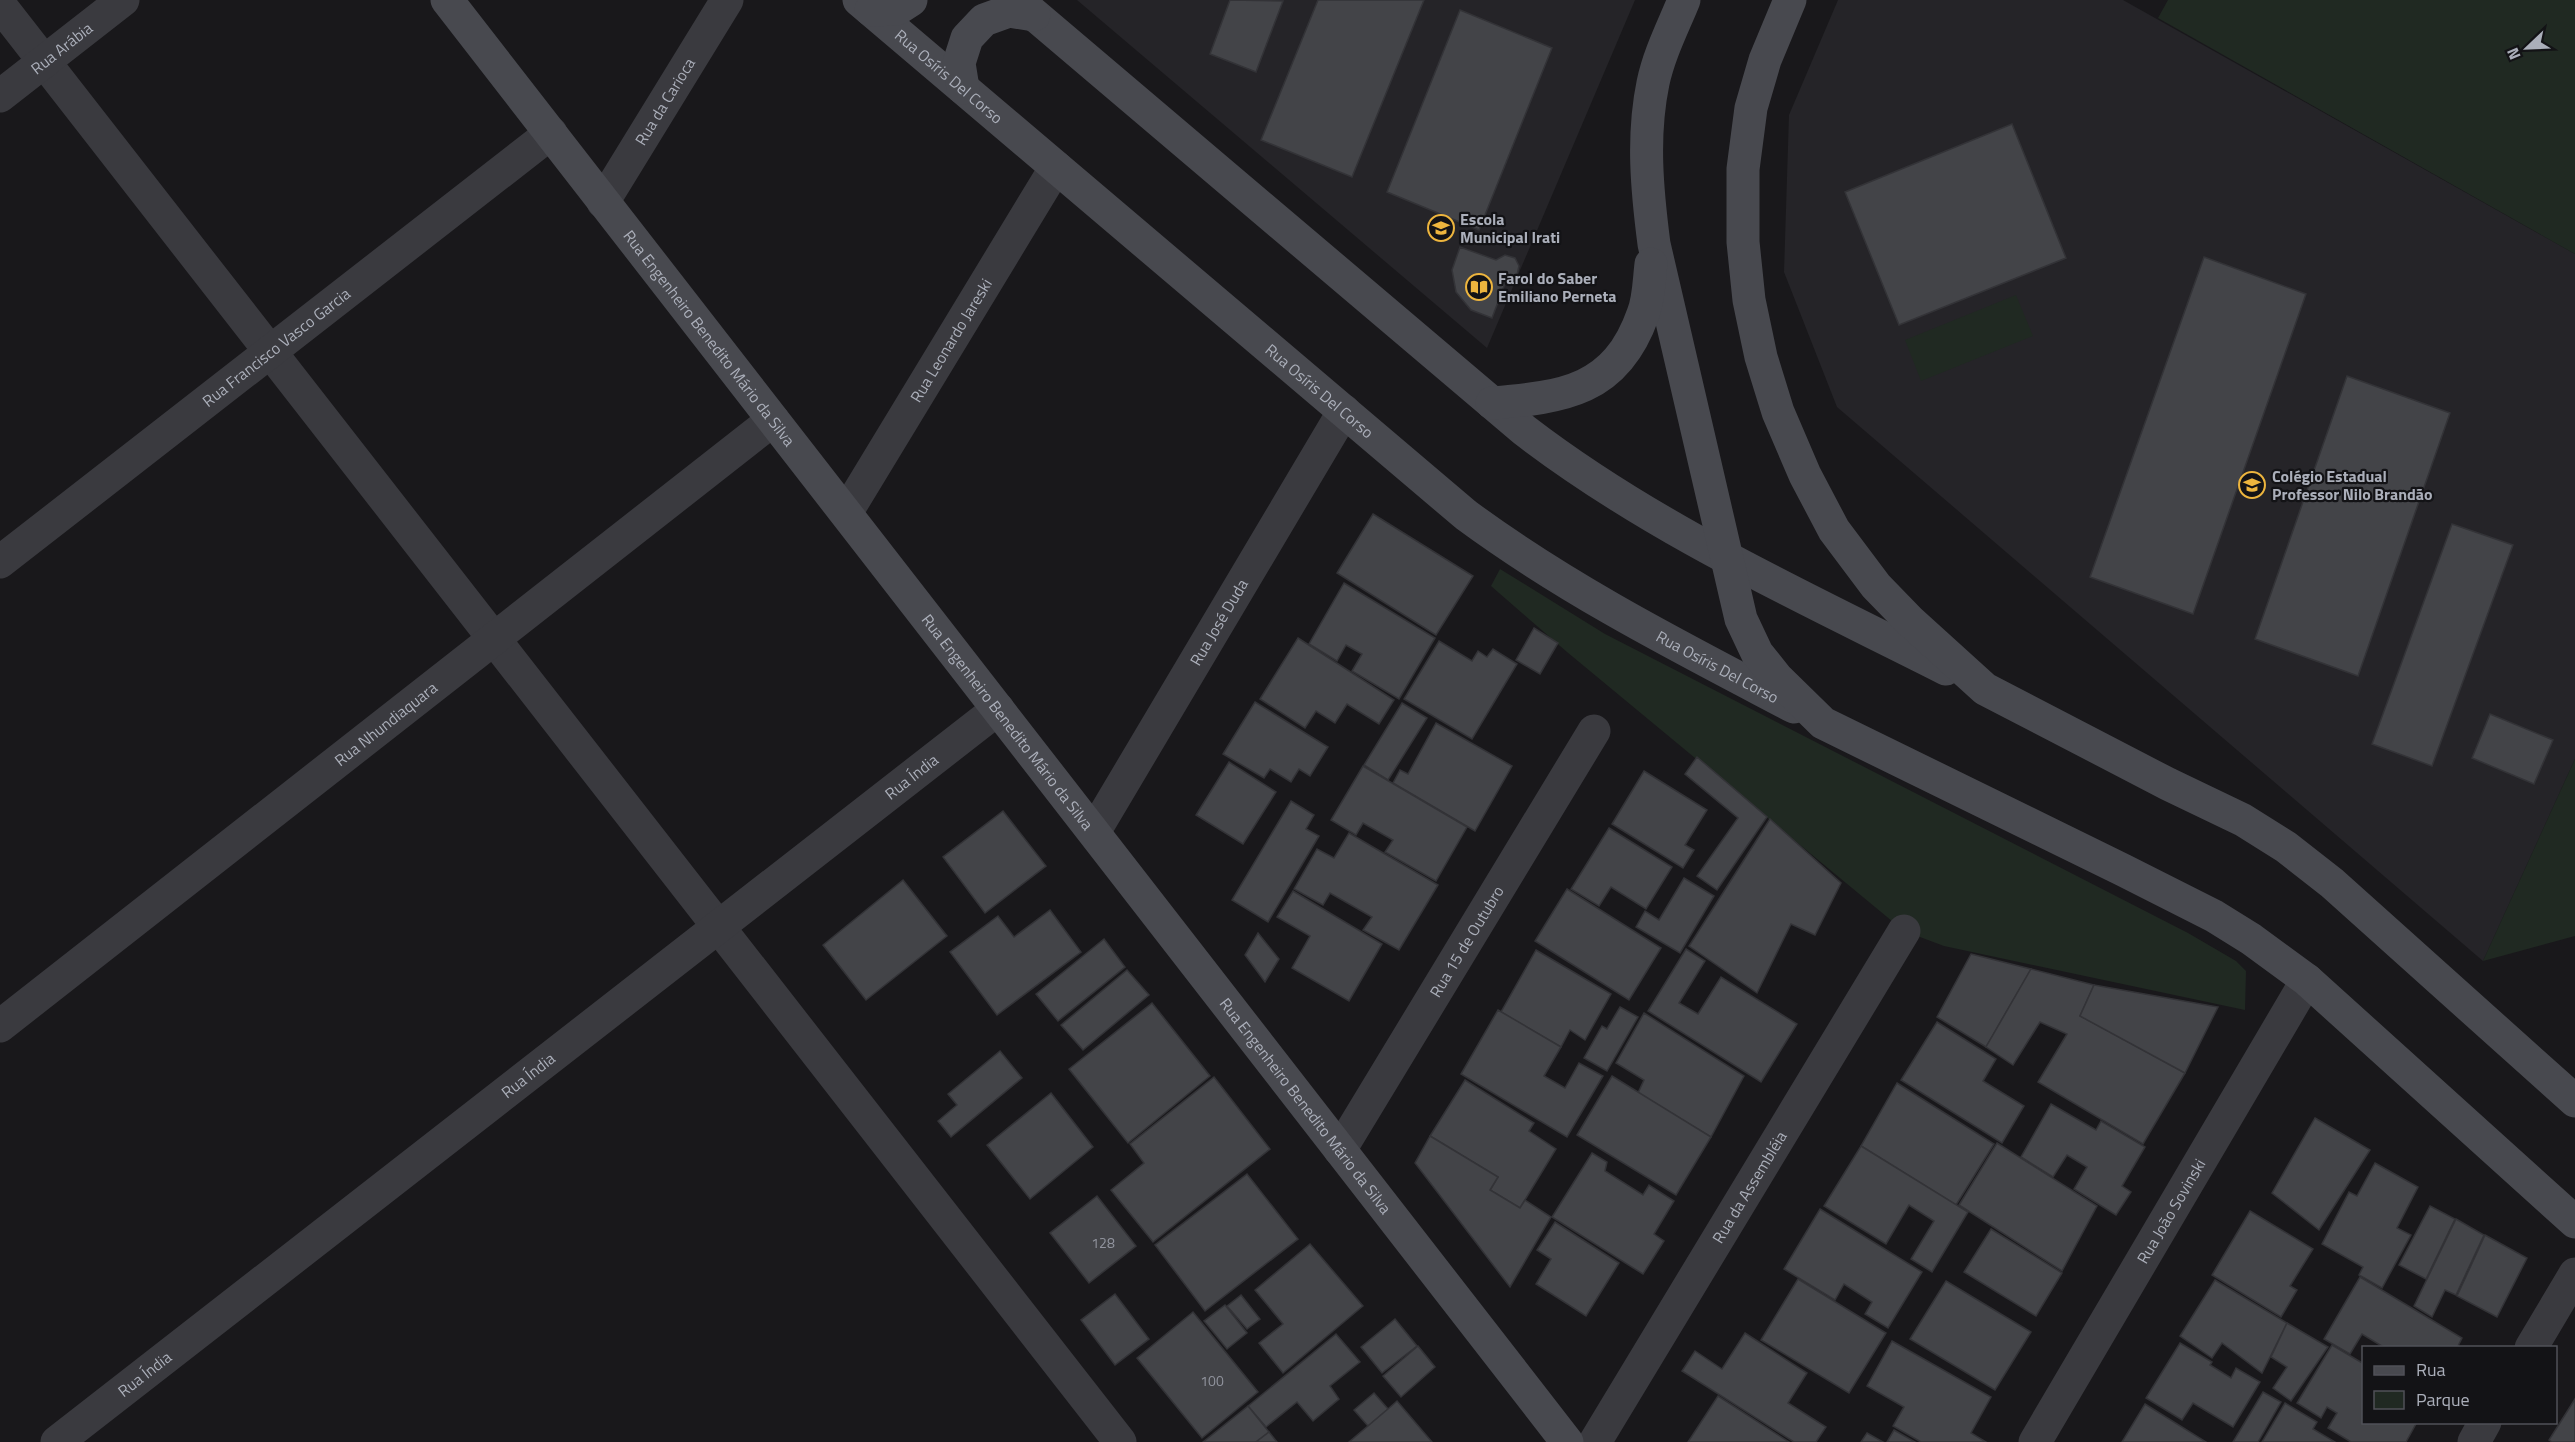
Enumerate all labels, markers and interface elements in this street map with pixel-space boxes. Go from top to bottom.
street label: Rua Arábia [25,16,98,80]
north arrow [2497,18,2557,78]
street label: Rua Osíris Del Corso [890,23,1008,129]
text: N [2500,44,2526,64]
street label: Rua da Carioca [629,53,701,150]
place label: Escola Municipal Irati [1460,207,1560,249]
school or university icon: Escola Municipal Irati [1426,213,1456,243]
street label: Rua Engenheiro Benedito Mário da Silva [618,225,801,451]
place label: Farol do Saber Emiliano Perneta [1498,266,1616,308]
library icon: Farol do Saber Emiliano Perneta [1464,272,1494,302]
street label: Rua Leonardo Jareski [904,274,998,407]
street label: Rua Francisco Vasco Garcia [197,282,355,412]
street label: Rua Osíris Del Corso [1260,338,1379,444]
place label: Colégio Estadual Professor Nilo Brandão [2272,464,2433,506]
school or university icon: Colégio Estadual Professor Nilo Brandão [2237,470,2267,500]
street label: Rua José Duda [1183,574,1254,670]
street label: Rua Engenheiro Benedito Mário da Silva [916,609,1099,835]
street label: Rua Osíris Del Corso [1652,624,1783,709]
street label: Rua Nhundiaquara [329,676,442,772]
street label: Rua Índia [879,748,943,805]
street label: Rua 15 de Outubro [1423,881,1510,1002]
street label: Rua Engenheiro Benedito Mário da Silva [1214,992,1397,1219]
street label: Rua Índia [496,1046,560,1104]
street label: Rua da Assembléia [1706,1126,1792,1248]
street label: Rua João Sovinski [2131,1154,2211,1268]
house number: 128 [1091,1232,1115,1253]
street label: Rua Índia [113,1345,177,1402]
legend [2362,1346,2557,1424]
text: Rua [2416,1356,2446,1383]
house number: 100 [1200,1370,1224,1391]
text: Parque [2416,1386,2470,1413]

